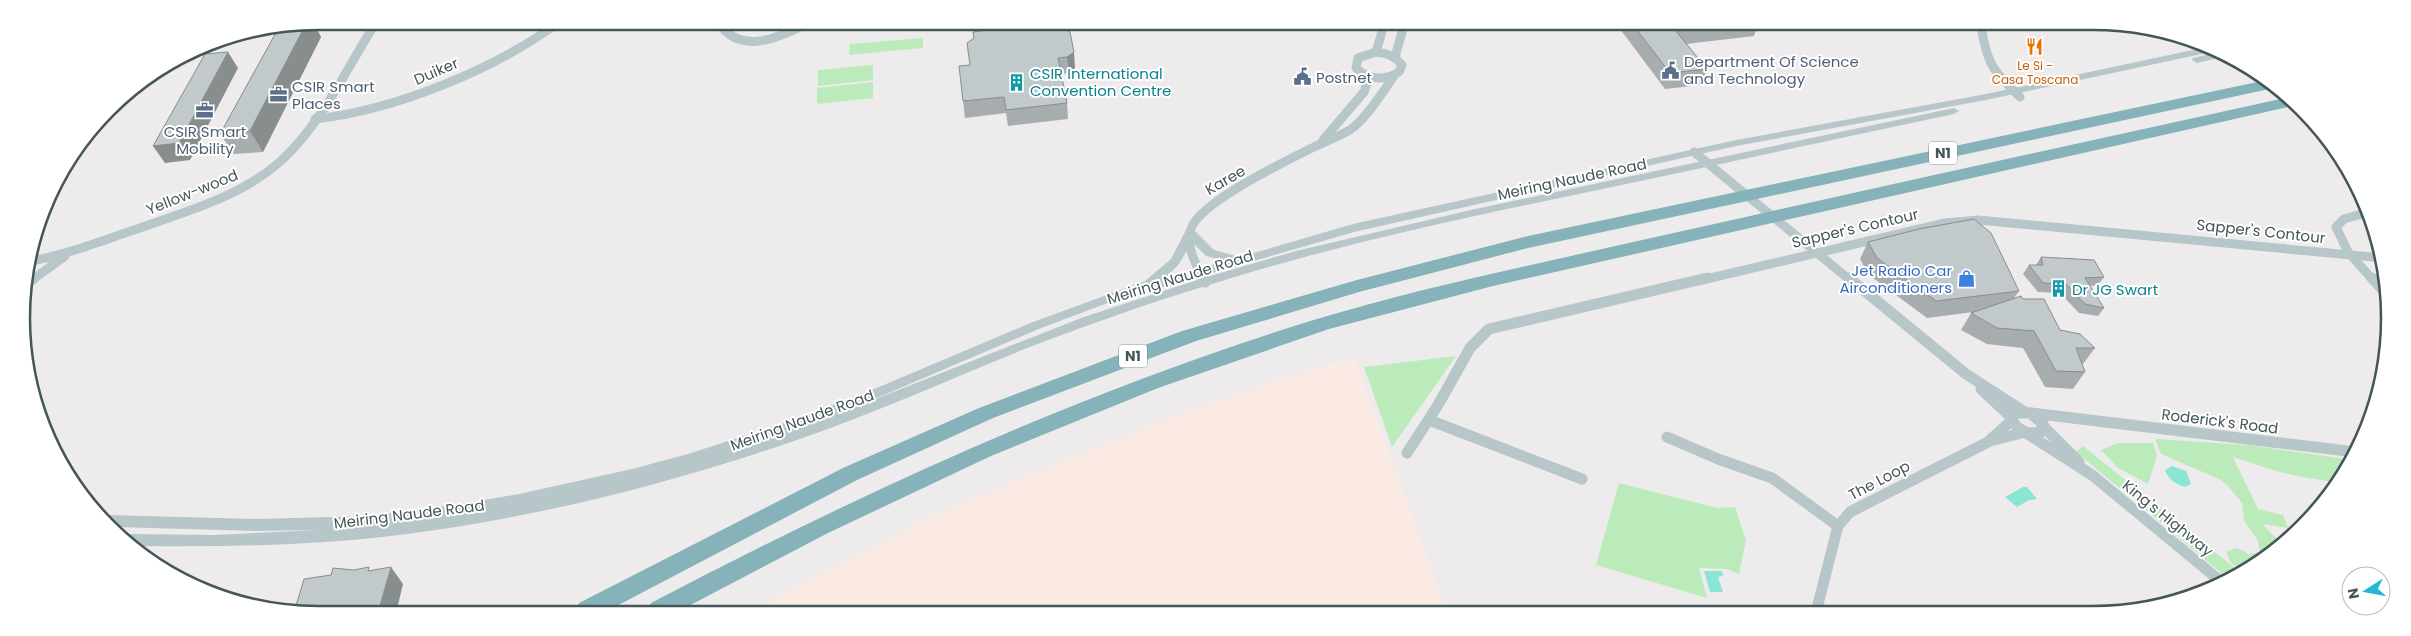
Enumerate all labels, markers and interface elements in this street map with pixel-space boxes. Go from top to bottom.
restaurant icon: Le Si - Casa Toscana [2025,36,2045,56]
place label: Department Of Science and Technology [1684,51,1859,89]
street label: Duiker [410,52,462,90]
place label: Le Si - Casa Toscana [1992,57,2078,88]
public building icon: Department Of Science and Technology [1660,60,1680,80]
place label: CSIR International Convention Centre [1030,63,1171,101]
public building icon: Postnet [1292,67,1312,87]
place label: Postnet [1316,67,1372,88]
building icon: CSIR International Convention Centre [1006,72,1026,92]
place label: CSIR Smart Places [292,76,375,114]
office icon: CSIR Smart Places [268,85,288,105]
office icon: CSIR Smart Mobility [195,100,215,120]
place label: CSIR Smart Mobility [164,121,246,159]
road number: N1 [1929,142,1957,164]
street label: Meiring Naude Road [1496,153,1648,205]
street label: Karee [1201,160,1249,200]
street label: Yellow-wood [143,164,241,220]
street label: Sapper's Contour [1790,203,1921,253]
street label: Sapper's Contour [2196,214,2327,248]
street label: Meiring Naude Road [1104,245,1256,309]
place label: Jet Radio Car Airconditioners [1839,260,1952,298]
shop icon: Jet Radio Car Airconditioners [1956,269,1976,289]
building icon: Dr JG Swart [2048,279,2068,299]
place label: Dr JG Swart [2072,279,2158,300]
road number: N1 [1119,344,1147,368]
street label: Meiring Naude Road [727,384,877,456]
street label: Roderick's Road [2160,403,2280,439]
street label: The Loop [1845,455,1913,505]
street label: King's Highway [2118,475,2218,562]
street label: Meiring Naude Road [332,494,486,534]
north arrow [2341,566,2391,616]
text: N [2342,586,2364,601]

